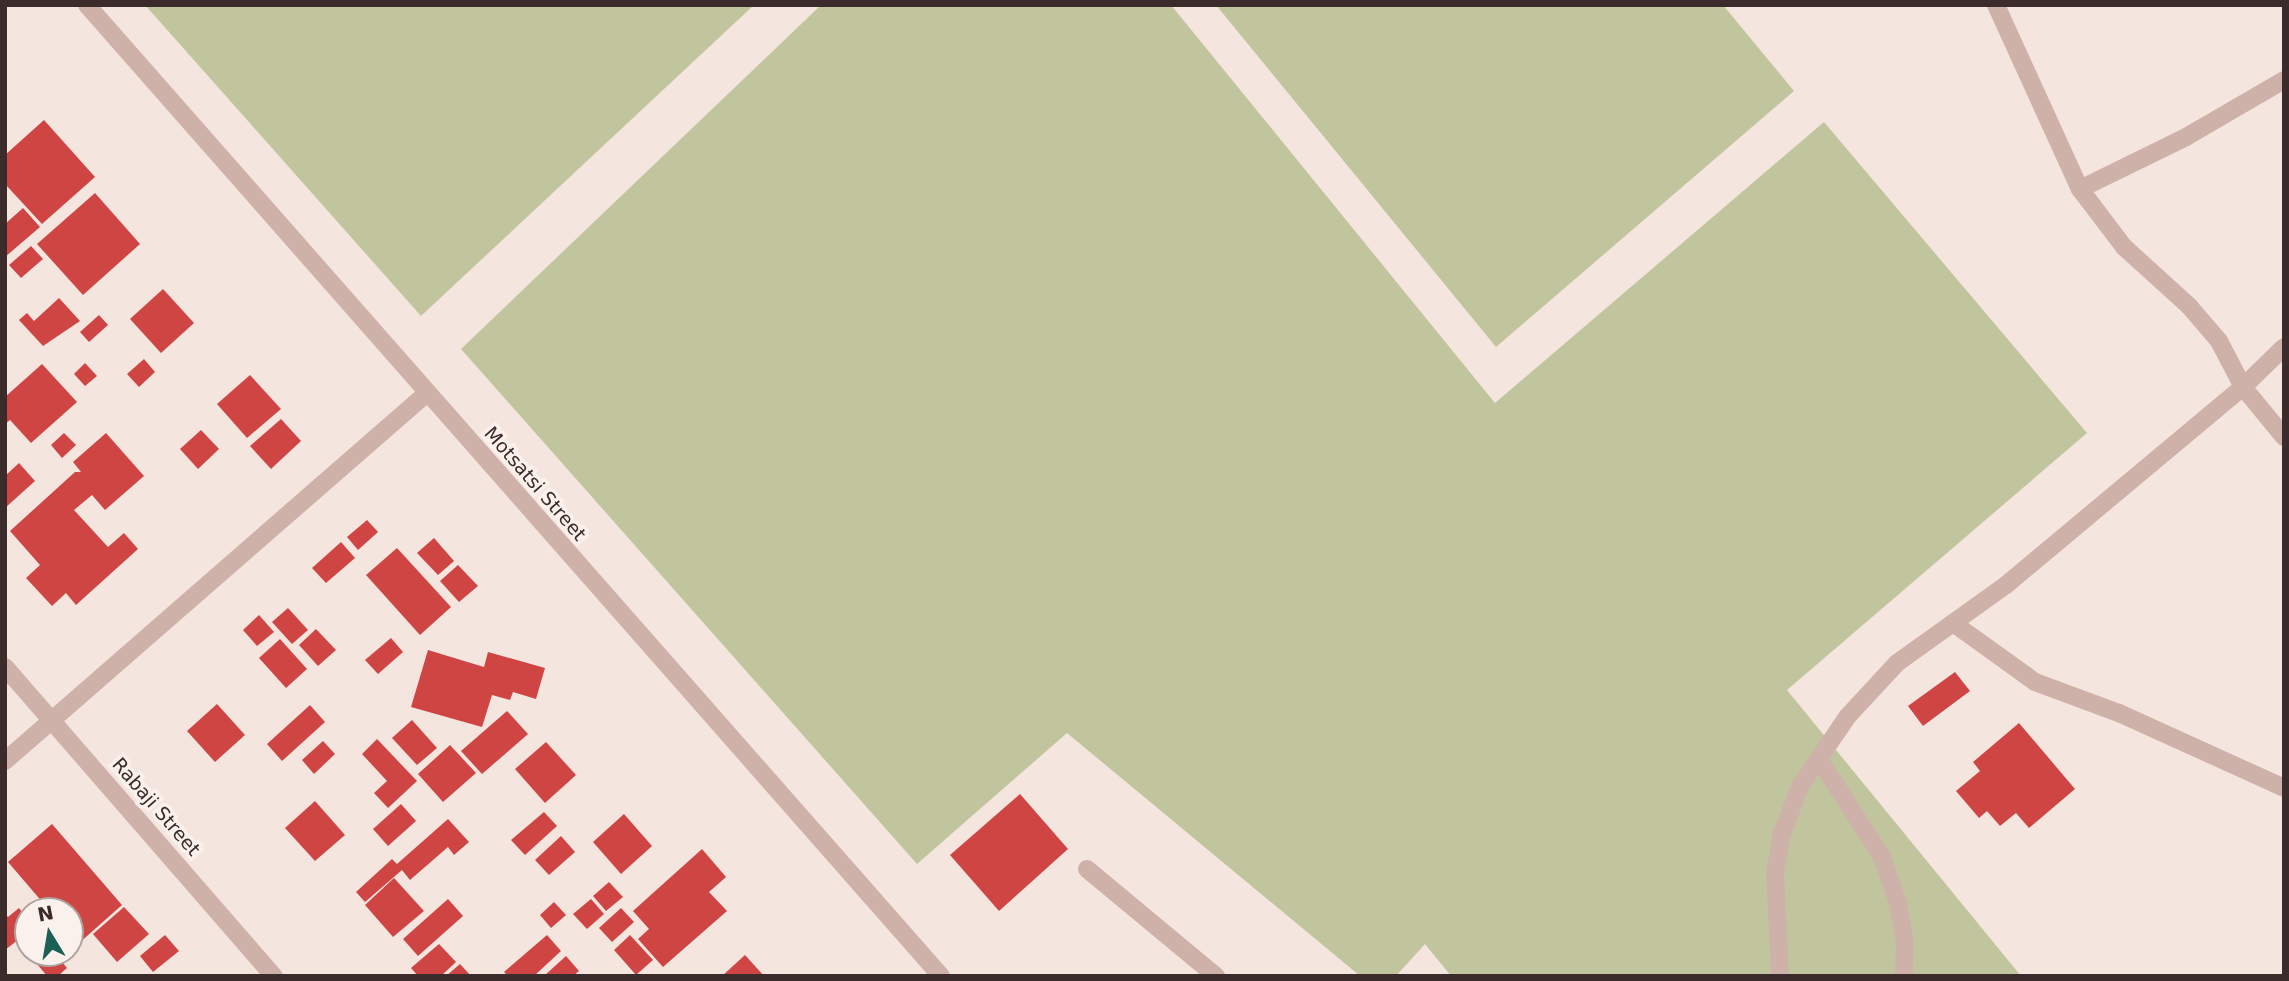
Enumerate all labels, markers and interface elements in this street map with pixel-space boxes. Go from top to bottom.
street label: Motsatsi Street [479,422,591,546]
street label: Rabaji Street [107,753,205,861]
north arrow [14,897,84,967]
text: N [35,901,55,926]

